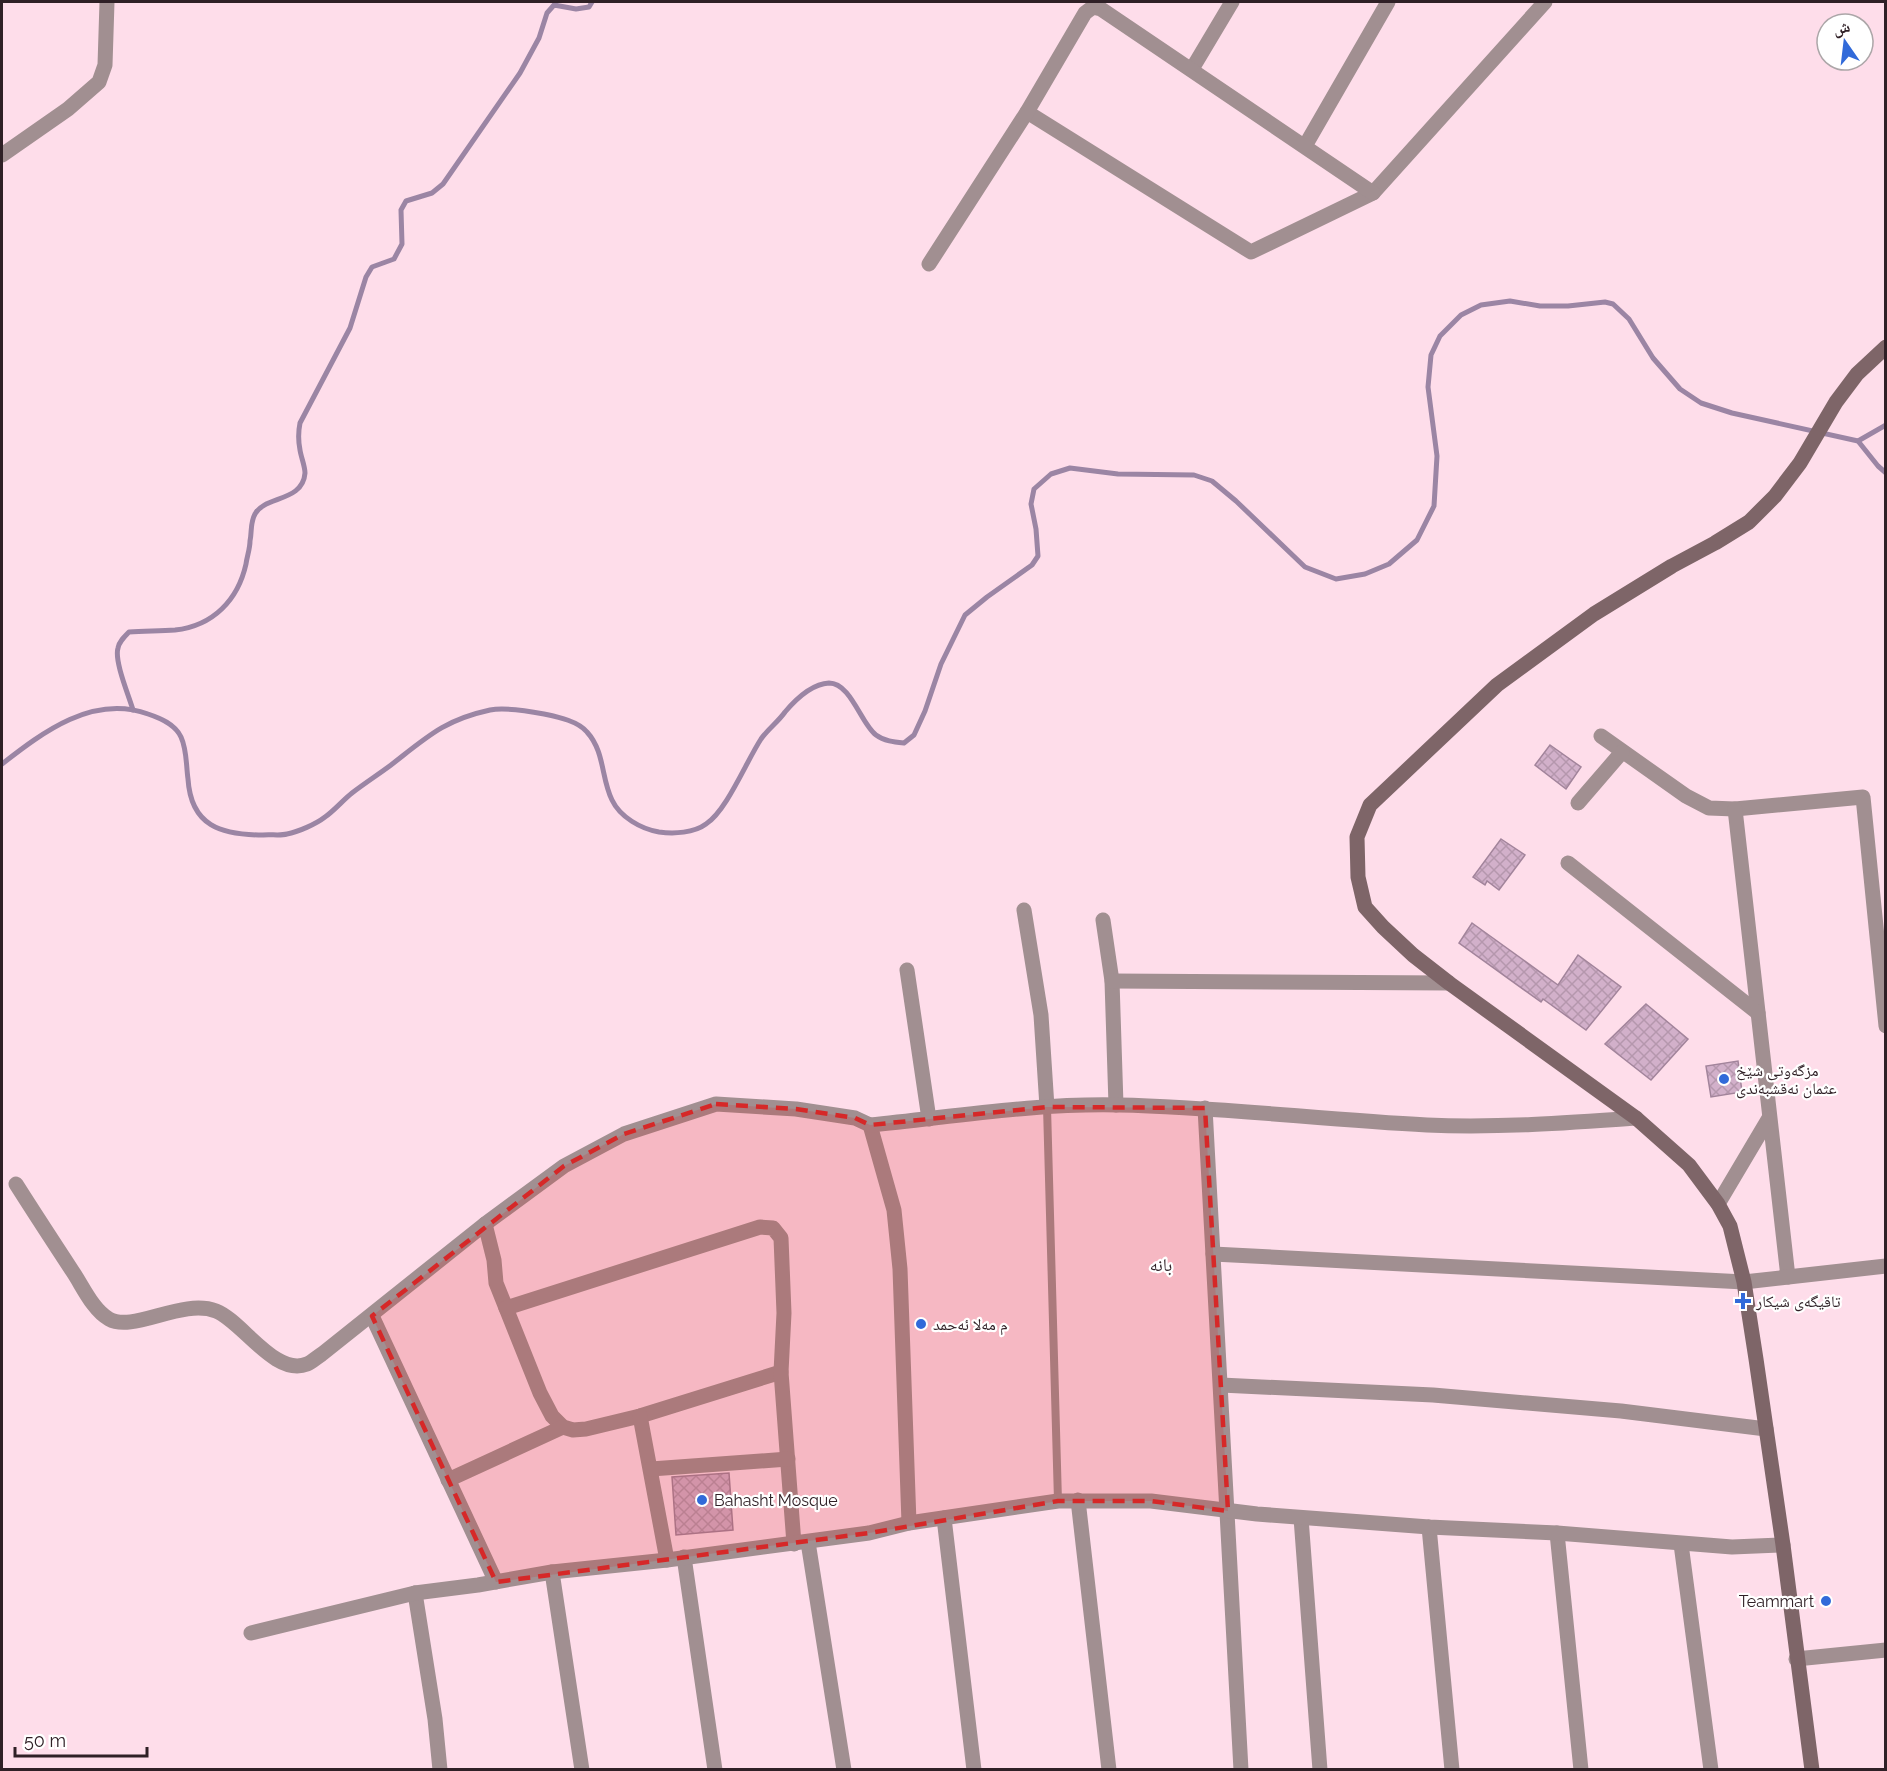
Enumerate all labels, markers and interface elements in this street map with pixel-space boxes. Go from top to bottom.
north arrow [1815,12,1875,72]
text: ش [1831,17,1852,39]
place label: مزگەوتی شێخ عثمان نەقشبەندی [1736,1061,1837,1099]
marker: مزگەوتی شێخ عثمان نەقشبەندی [1717,1072,1731,1086]
district label: بانە [1150,1254,1172,1276]
marker: تاقیگەی شیکار [1734,1292,1752,1310]
place label: تاقیگەی شیکار [1755,1292,1841,1312]
place label: م مەلا ئەحمد [933,1315,1008,1335]
marker: م مەلا ئەحمد [914,1317,928,1331]
place label: Bahasht Mosque [714,1491,838,1510]
marker: Bahasht Mosque [695,1493,709,1507]
place label: Teammart [1739,1592,1815,1611]
marker: Teammart [1819,1594,1833,1608]
scale bar [15,1720,147,1758]
text: 50 m [24,1730,66,1751]

